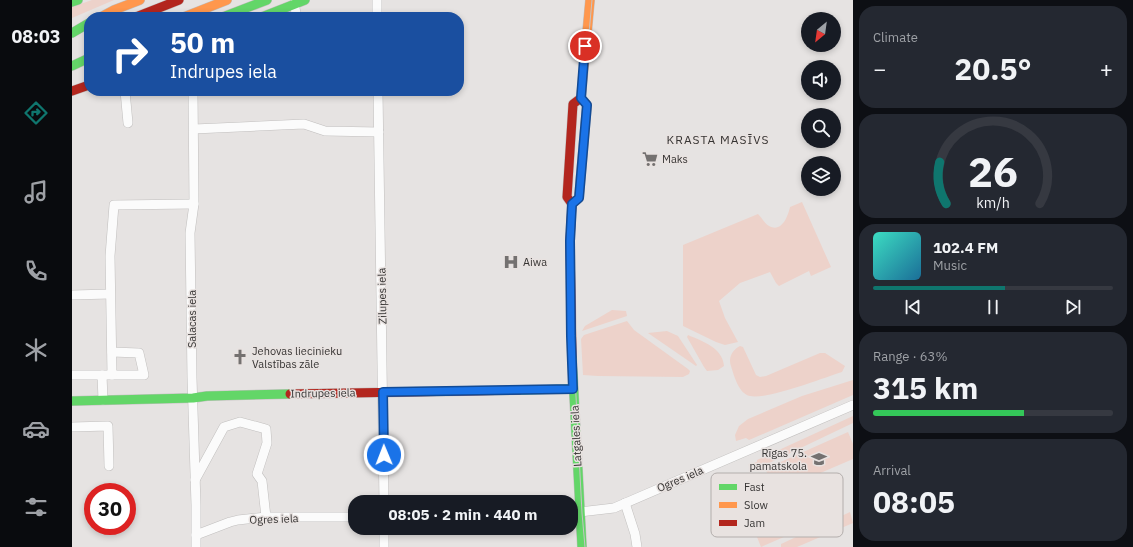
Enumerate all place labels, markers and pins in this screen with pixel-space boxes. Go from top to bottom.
pin [568,29,602,63]
supermarket icon: Maks [641,150,659,168]
place label: Maks [662,152,688,166]
hospital icon: Aiwa [502,253,520,271]
place label: Aiwa [523,255,547,269]
place label: Jehovas liecinieku Valstības zāle [252,344,342,371]
church icon: Jehovas liecinieku Valstības zāle [231,348,249,366]
place label: Rīgas 75. pamatskola [749,446,807,473]
school or university icon: Rīgas 75. pamatskola [810,450,828,468]

